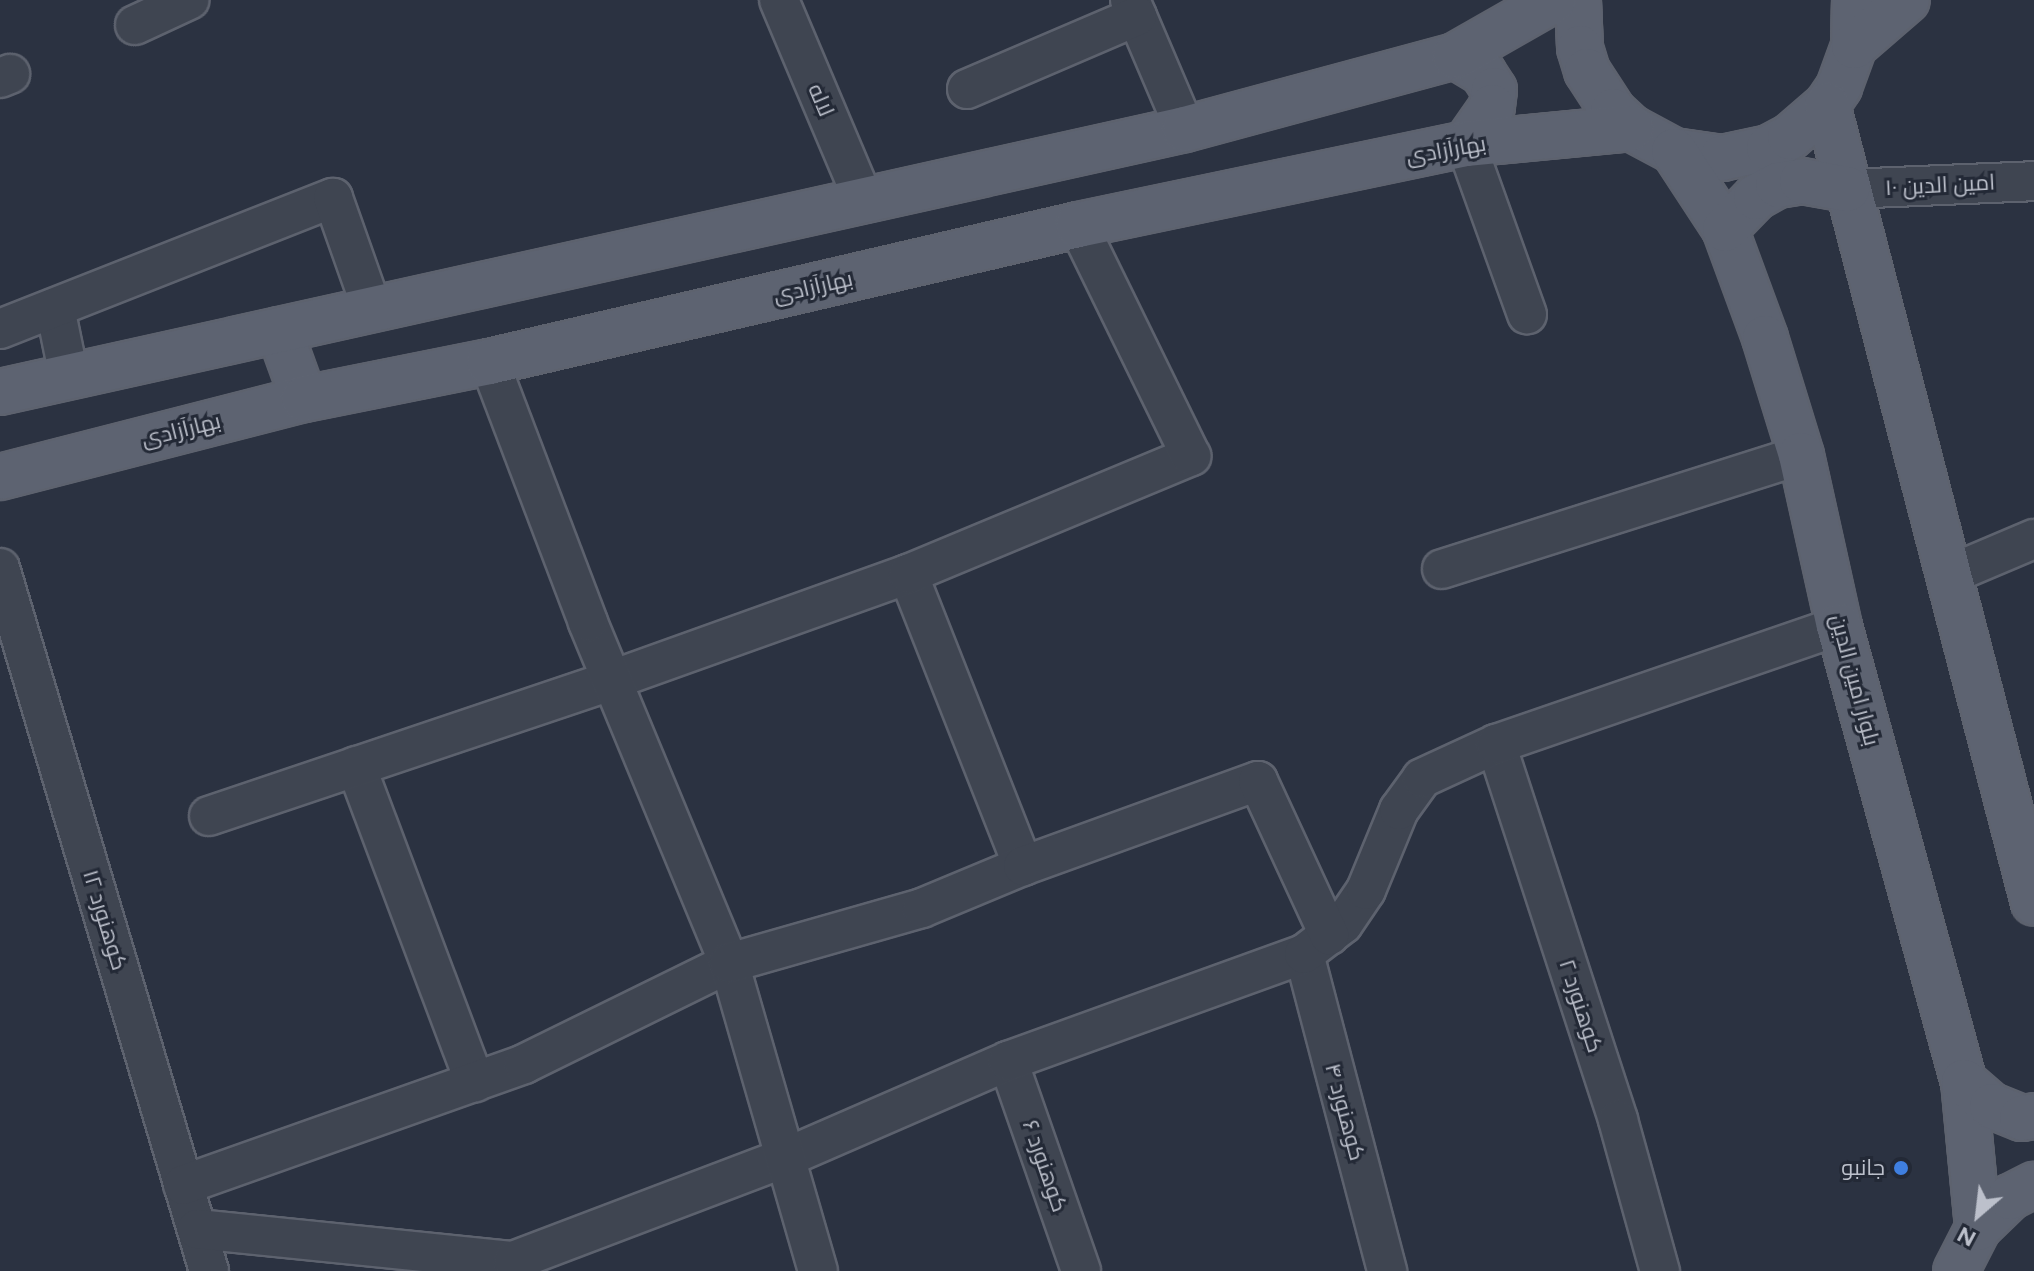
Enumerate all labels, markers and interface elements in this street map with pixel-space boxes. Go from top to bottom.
street label: لاله [802,80,840,120]
street label: بهارآزادی [1404,130,1488,170]
street label: امین الدین ۱۰ [1884,169,1996,201]
street label: بهارآزادی [771,265,855,309]
street label: بهارآزادی [139,407,223,453]
street label: بلوار امین الدین [1825,611,1885,749]
street label: کوهنورد ۱۲ [77,867,133,973]
street label: کوهنورد ۲ [1554,956,1608,1056]
street label: کوهنورد ۴ [1319,1060,1371,1164]
street label: کوهنورد ۶ [1017,1117,1073,1215]
place label: جانبو [1841,1155,1885,1181]
marker: جانبو [1892,1159,1910,1177]
north arrow [1938,1175,2018,1255]
text: N [1953,1221,1980,1253]

